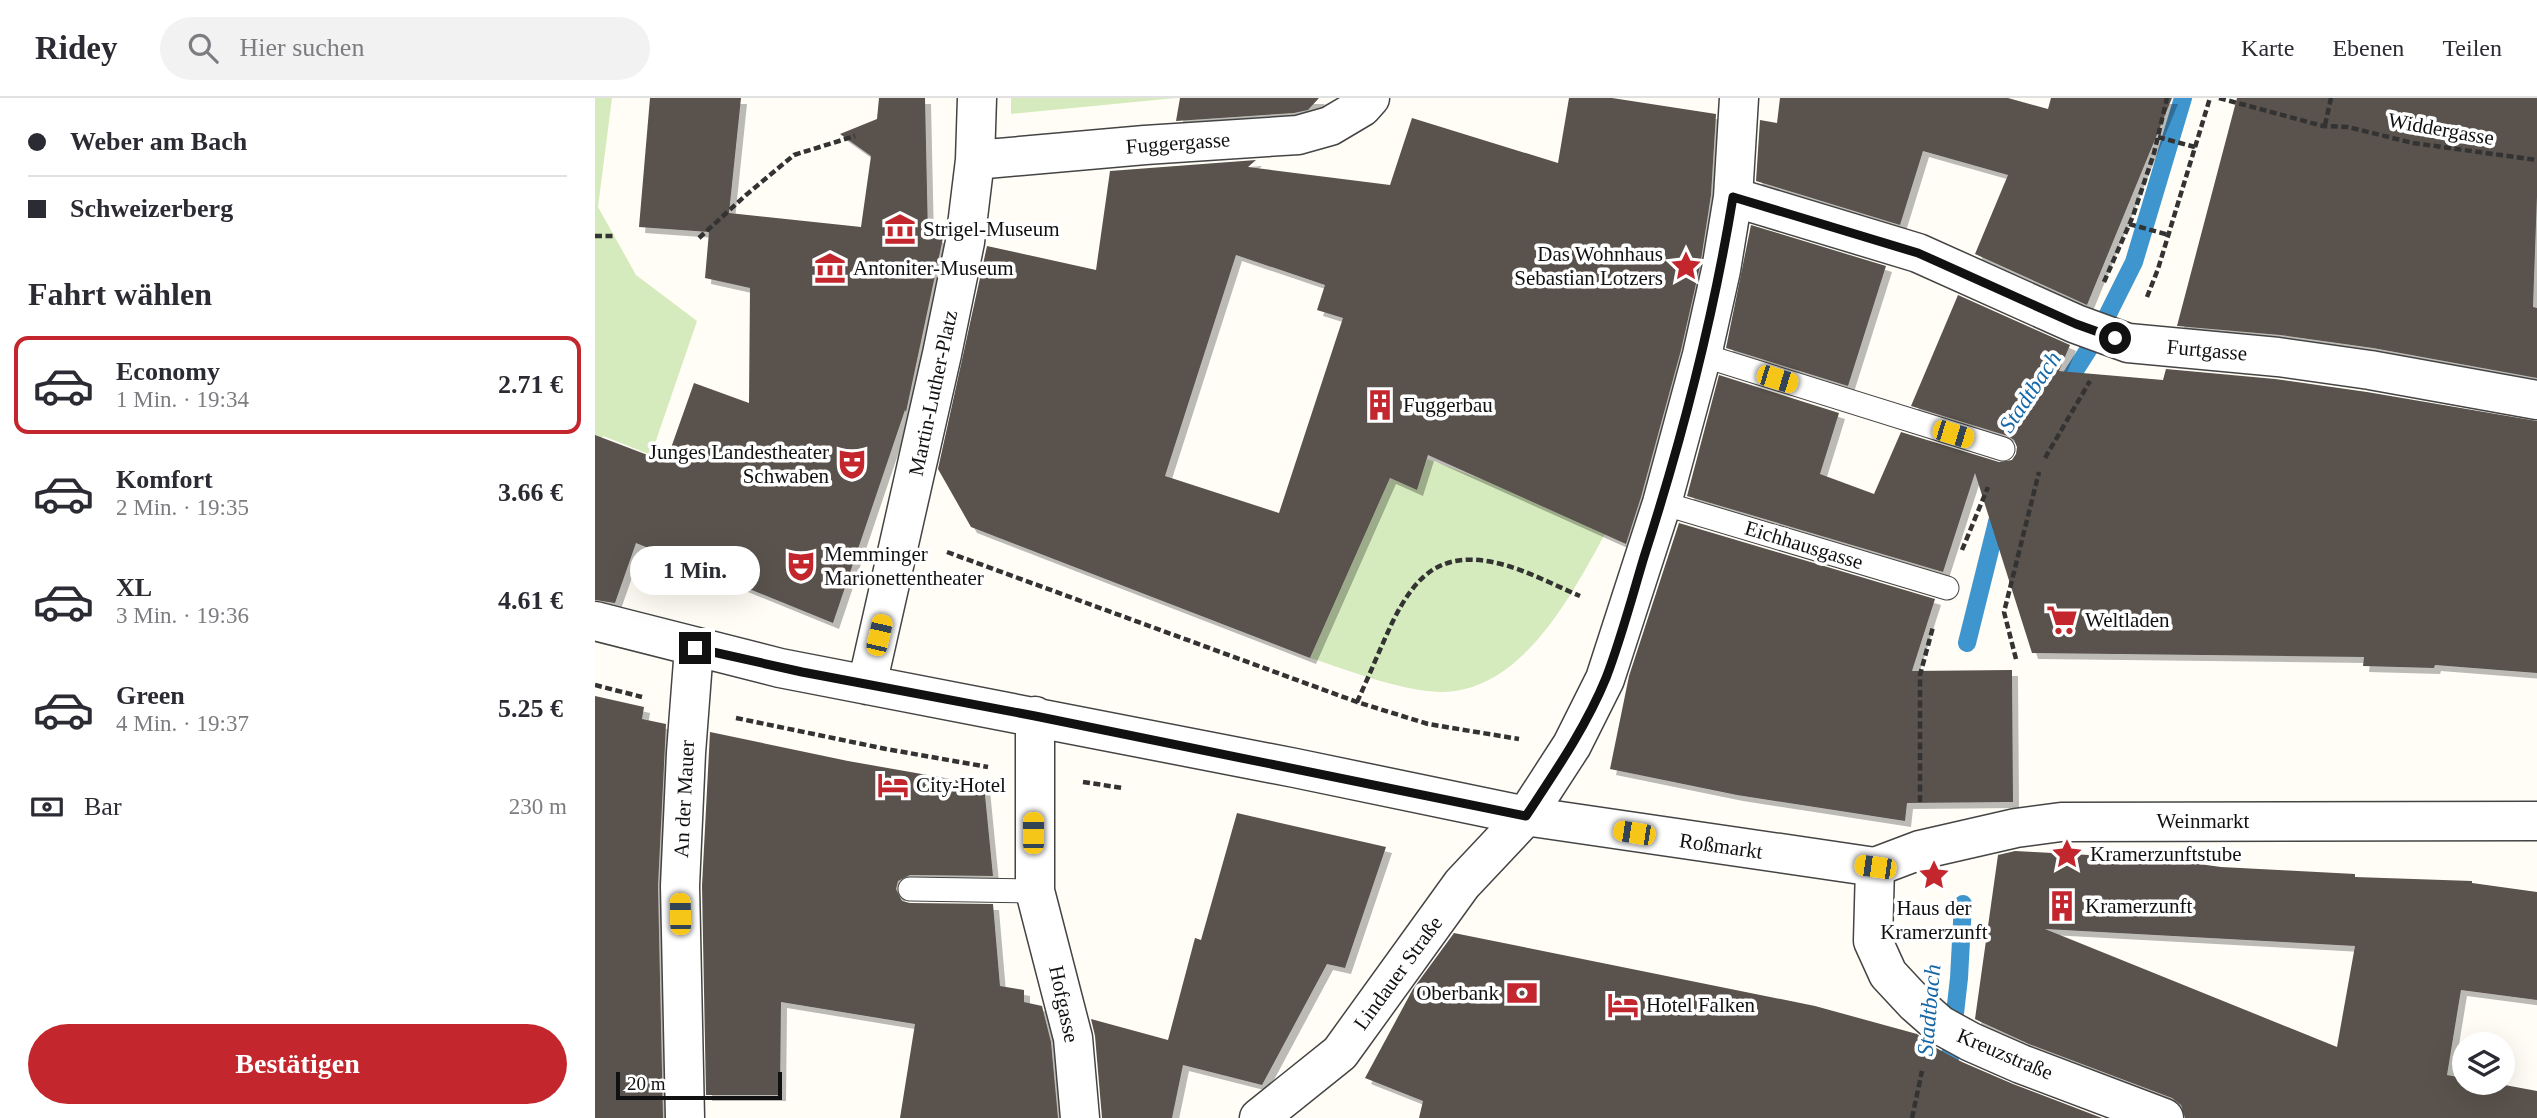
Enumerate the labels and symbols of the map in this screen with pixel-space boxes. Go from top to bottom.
street label: Widdergasse [2386,108,2496,150]
street label: Fuggergasse [1125,127,1231,159]
museum icon: Strigel-Museum [883,212,917,246]
place label: Strigel-Museum [923,217,1060,241]
place label: Das Wohnhaus Sebastian Lotzers [1514,242,1663,290]
place icon: Das Wohnhaus Sebastian Lotzers [1669,249,1703,283]
museum icon: Antoniter-Museum [813,251,847,285]
place label: Antoniter-Museum [853,256,1014,280]
street label: Martin-Luther-Platz [904,308,962,478]
route start [2099,322,2131,354]
street label: Furtgasse [2166,335,2248,365]
water label: Stadtbach [1994,347,2066,437]
car [1754,363,1801,395]
building icon: Fuggerbau [1363,388,1397,422]
place label: Fuggerbau [1403,393,1493,417]
car [1930,418,1977,450]
place label: Junges Landestheater Schwaben [649,440,829,488]
theatre icon: Junges Landestheater Schwaben [835,447,869,481]
street label: Eichhausgasse [1742,516,1866,574]
place label: Memminger Marionettentheater [824,542,984,590]
callout: 1 Min. [630,546,760,596]
theatre icon: Memminger Marionettentheater [784,549,818,583]
supermarket icon: Weltladen [2045,603,2079,637]
place label: Weltladen [2085,608,2170,632]
car [865,612,894,658]
route end [679,632,711,664]
street label: An der Mauer [669,740,699,858]
hotel icon: City-Hotel [876,768,910,802]
place label: City-Hotel [916,773,1006,797]
street label: Weinmarkt [2157,809,2250,833]
car [1023,812,1044,854]
car [1612,819,1657,847]
street label: Roßmarkt [1678,828,1764,864]
place icon: Kramerzunftstube [2050,837,2084,871]
place label: Kramerzunftstube [2090,842,2242,866]
car [1853,854,1898,880]
place icon: Haus der Kramerzunft [1917,858,1951,892]
building icon: Kramerzunft [2045,889,2079,923]
car [670,893,691,935]
place label: Kramerzunft [2085,894,2192,918]
place label: Haus der Kramerzunft [1880,896,1988,944]
street label: Lindauer Straße [1349,911,1447,1035]
street label: Hofgasse [1044,963,1084,1045]
water label: Stadtbach [1913,963,1945,1057]
bank icon: Oberbank [1505,976,1539,1010]
place label: Oberbank [1416,981,1499,1005]
hotel icon: Hotel Falken [1606,988,1640,1022]
place label: Hotel Falken [1646,993,1756,1017]
street label: Kreuzstraße [1954,1023,2056,1085]
scale bar [616,1069,782,1101]

